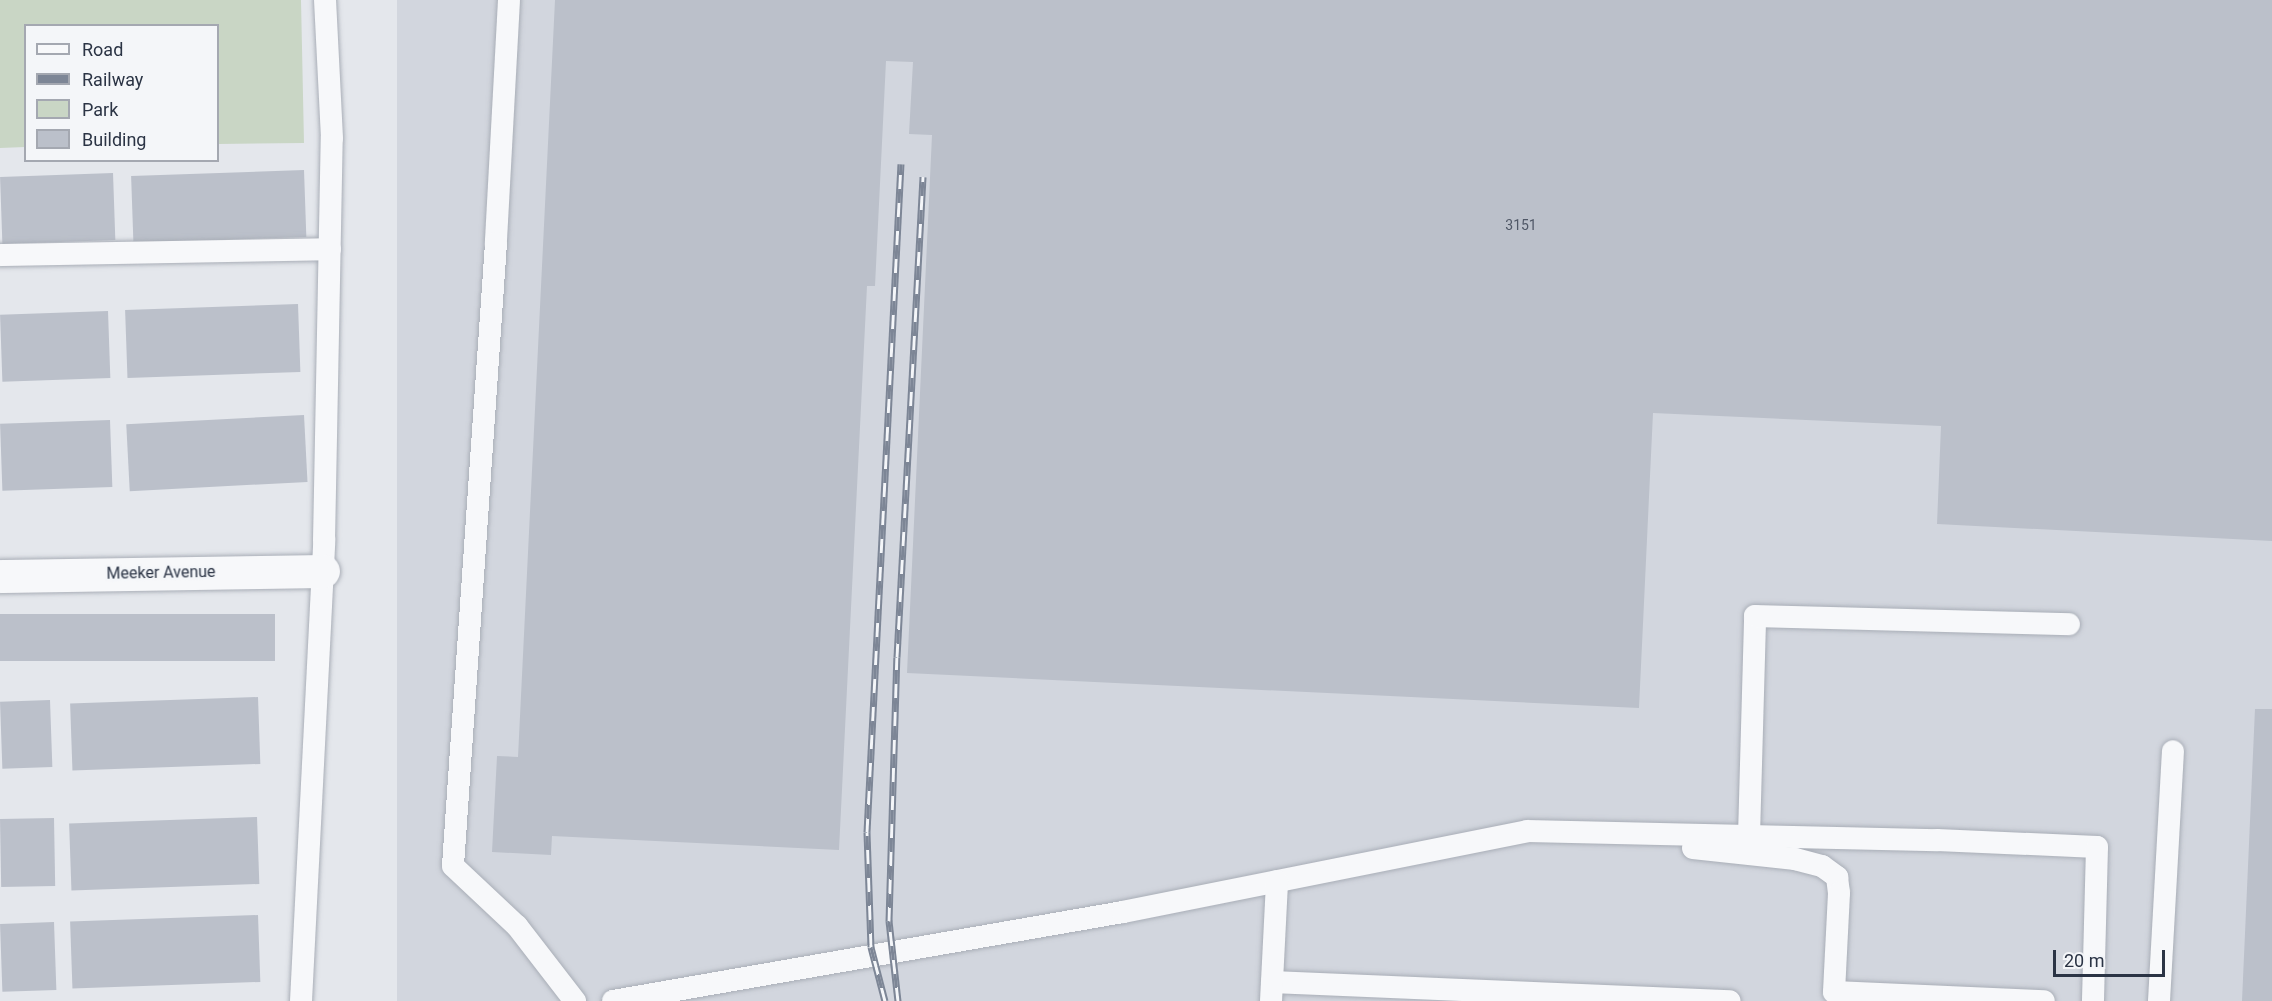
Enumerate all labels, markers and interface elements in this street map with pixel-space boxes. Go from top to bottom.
legend [24,24,219,162]
text: Road [82,39,123,60]
text: Railway [82,69,143,90]
text: Park [82,99,118,120]
text: Building [82,129,146,150]
house number: 3151 [1505,217,1537,233]
street label: Meeker Avenue [106,562,216,584]
scale bar [2056,938,2168,976]
text: 20 m [2064,950,2104,971]

